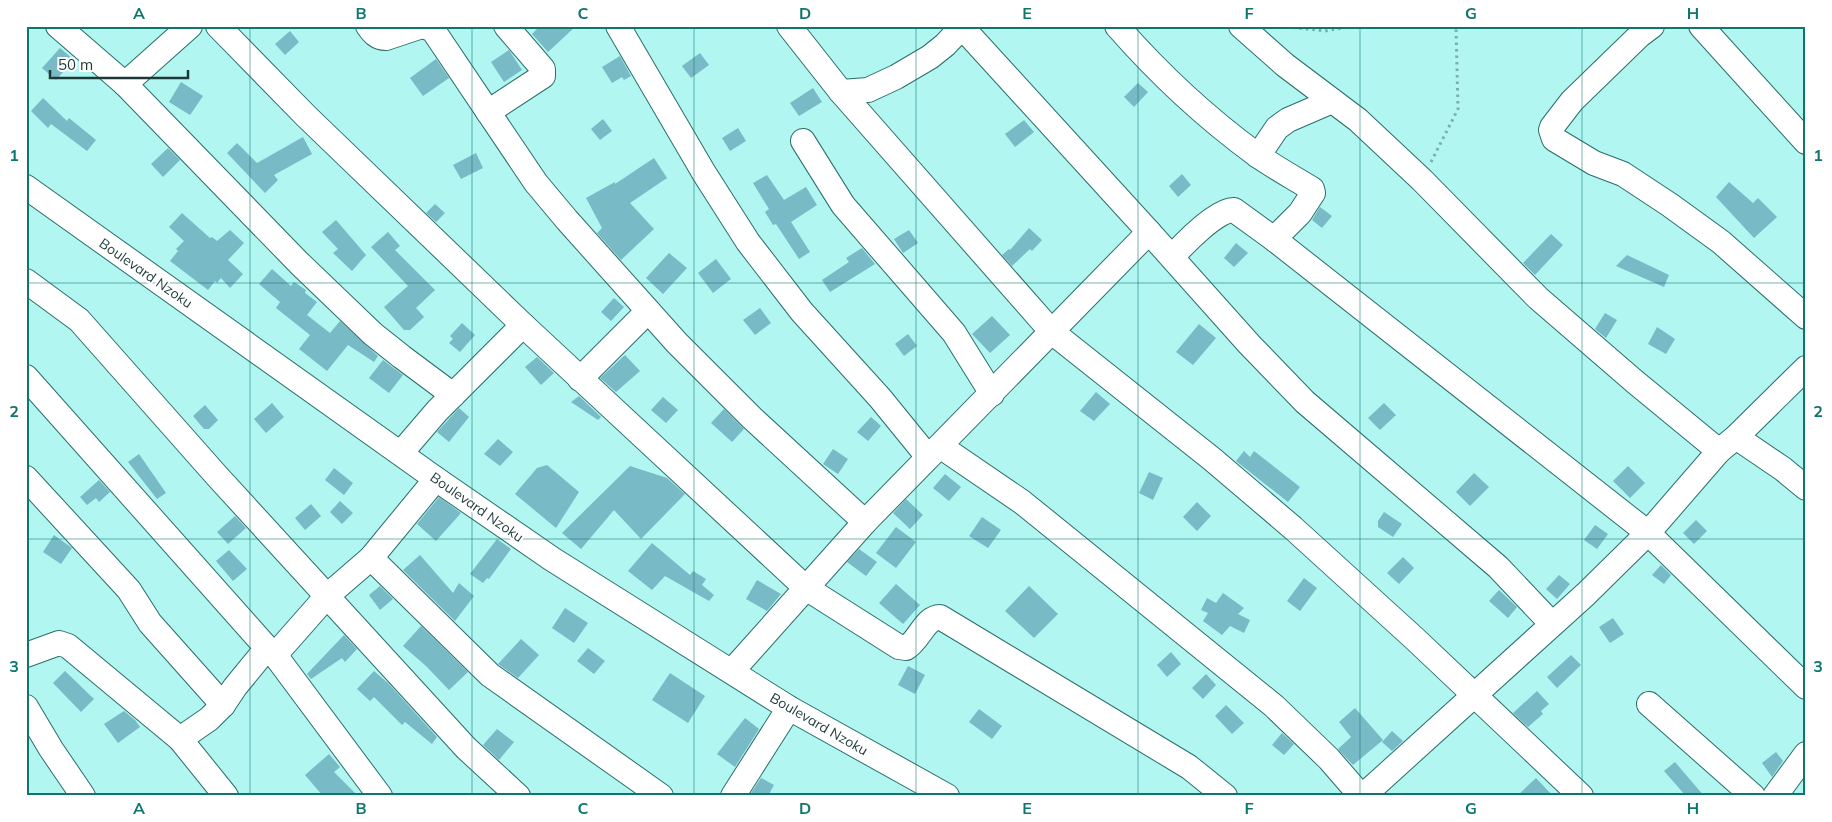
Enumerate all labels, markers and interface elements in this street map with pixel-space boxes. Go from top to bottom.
text: A [133,3,145,23]
text: B [355,3,367,23]
text: C [578,3,589,23]
text: D [799,3,811,23]
text: E [1022,3,1032,23]
text: F [1244,3,1254,23]
text: G [1465,3,1477,23]
text: H [1687,3,1699,23]
scale bar [50,48,188,80]
text: 50 m [58,55,93,74]
text: 1 [9,145,19,165]
text: 1 [1813,145,1823,165]
street label: Boulevard Nzoku [96,234,196,312]
text: 2 [9,401,19,421]
text: 2 [1813,401,1823,421]
street label: Boulevard Nzoku [427,468,527,546]
text: 3 [9,656,19,676]
text: 3 [1813,656,1823,676]
street label: Boulevard Nzoku [767,689,871,759]
text: A [133,798,145,818]
text: B [355,798,367,818]
text: C [578,798,589,818]
text: D [799,798,811,818]
text: E [1022,798,1032,818]
text: F [1244,798,1254,818]
text: G [1465,798,1477,818]
text: H [1687,798,1699,818]

